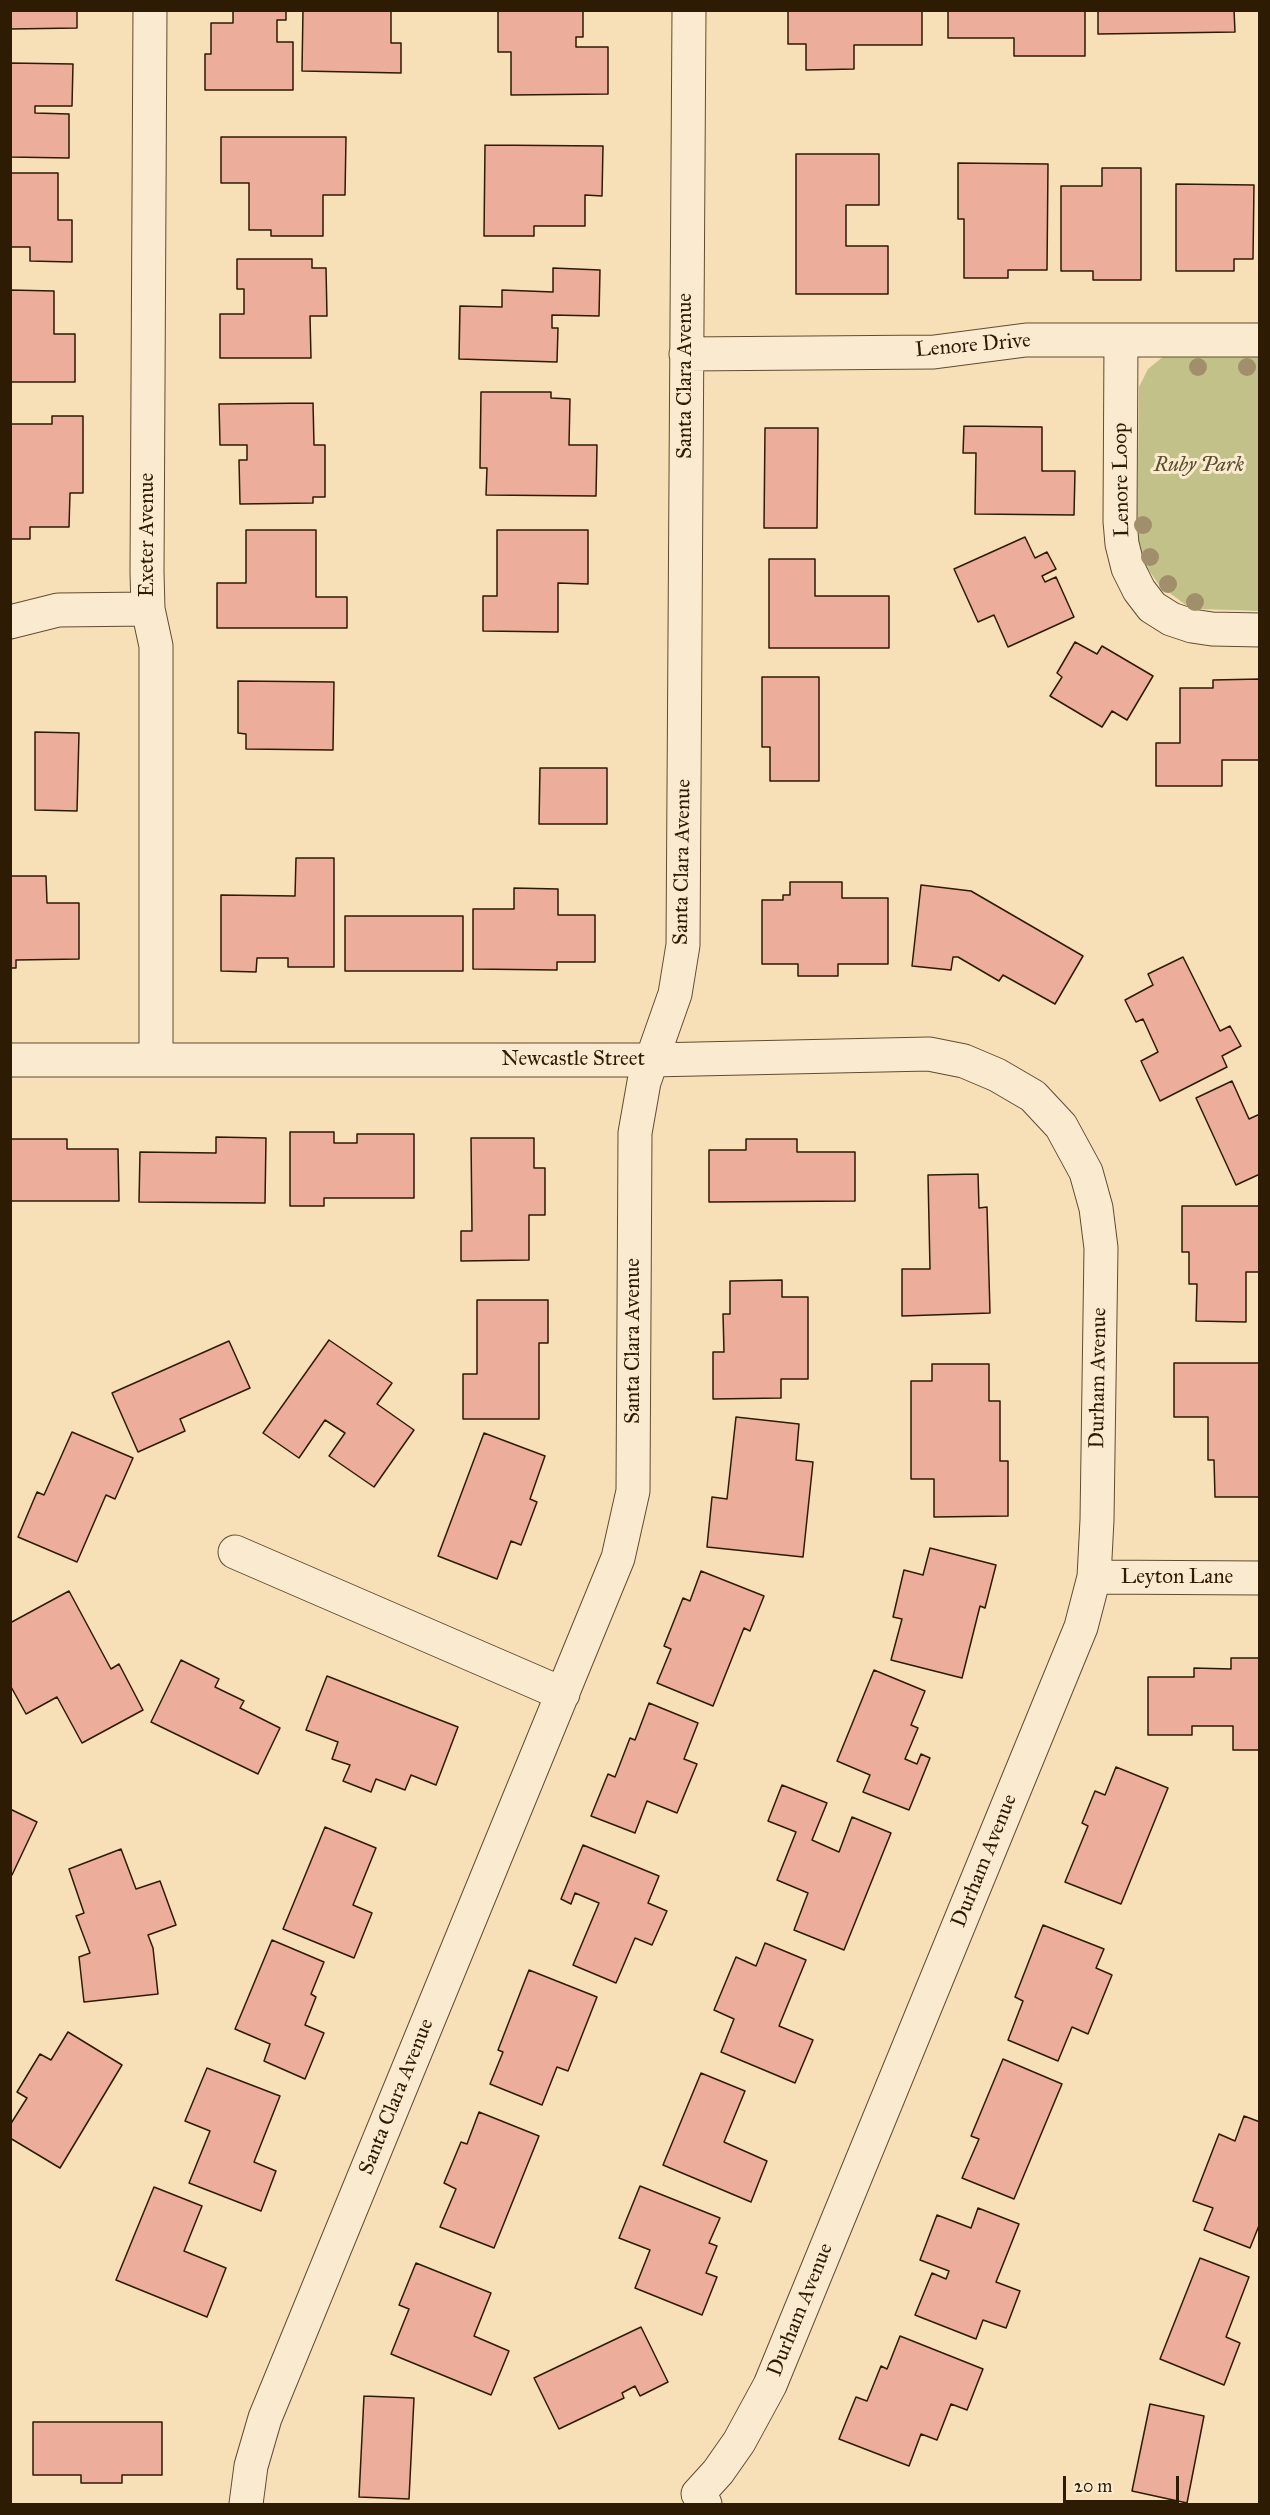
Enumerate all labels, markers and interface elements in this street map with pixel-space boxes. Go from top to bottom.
street label: Santa Clara Avenue [673,293,699,459]
street label: Lenore Drive [914,328,1032,364]
street label: Lenore Loop [1108,422,1136,538]
park label: Ruby Park [1154,453,1244,479]
street label: Exeter Avenue [135,473,161,597]
street label: Santa Clara Avenue [669,779,697,945]
street label: Newcastle Street [501,1047,645,1073]
street label: Santa Clara Avenue [621,1258,647,1424]
street label: Durham Avenue [1085,1307,1113,1449]
street label: Leyton Lane [1121,1565,1233,1591]
street label: Durham Avenue [947,1791,1023,1931]
street label: Santa Clara Avenue [354,2015,440,2179]
street label: Durham Avenue [763,2240,839,2380]
scale bar [1066,2464,1182,2502]
text: 20 m [1074,2475,1112,2497]

